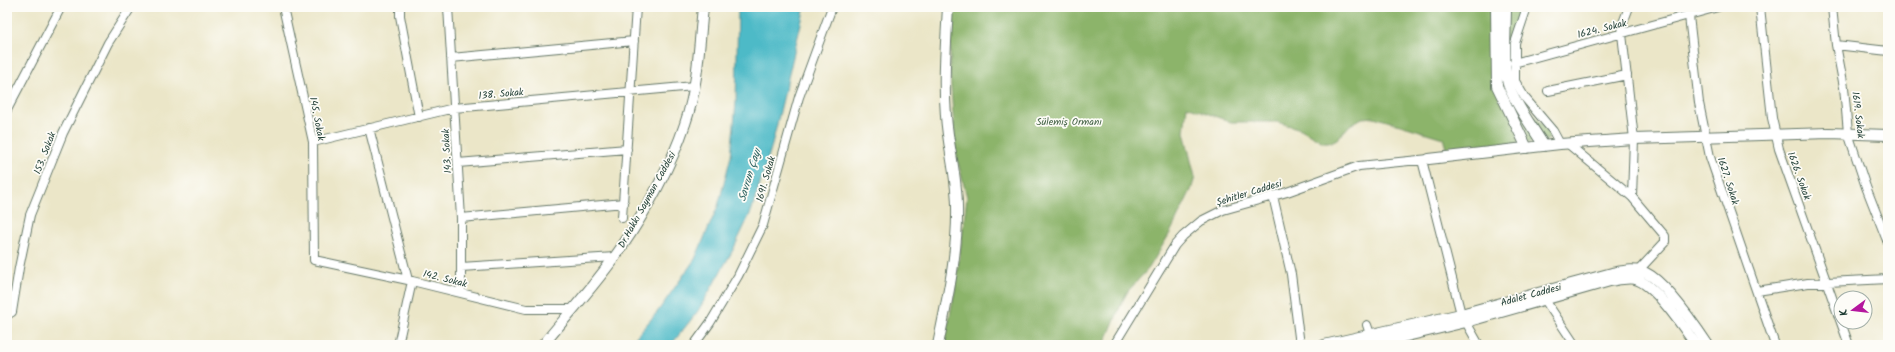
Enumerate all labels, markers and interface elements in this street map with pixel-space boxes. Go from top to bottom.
street label: 1624. Sokak [1576,15,1629,43]
street label: 138. Sokak [478,84,524,104]
street label: 1619. Sokak [1847,91,1869,140]
street label: 145. Sokak [305,96,329,143]
park label: Sülemiş Ormanı [1036,114,1102,130]
street label: 143. Sokak [438,128,456,174]
street label: 153. Sokak [30,129,61,177]
water label: Savrun Çayı [733,145,767,204]
street label: Dr.Hakkı Sayman Caddesi [614,148,680,251]
street label: 1626. Sokak [1783,150,1815,203]
street label: 1691. Sokak [752,154,780,204]
street label: 1627. Sokak [1713,155,1743,207]
street label: Şehitler Caddesi [1214,175,1284,211]
street label: 142. Sokak [421,266,469,292]
street label: Adalet Caddesi [1499,279,1564,311]
north arrow [1833,290,1873,330]
text: K [1835,306,1854,318]

